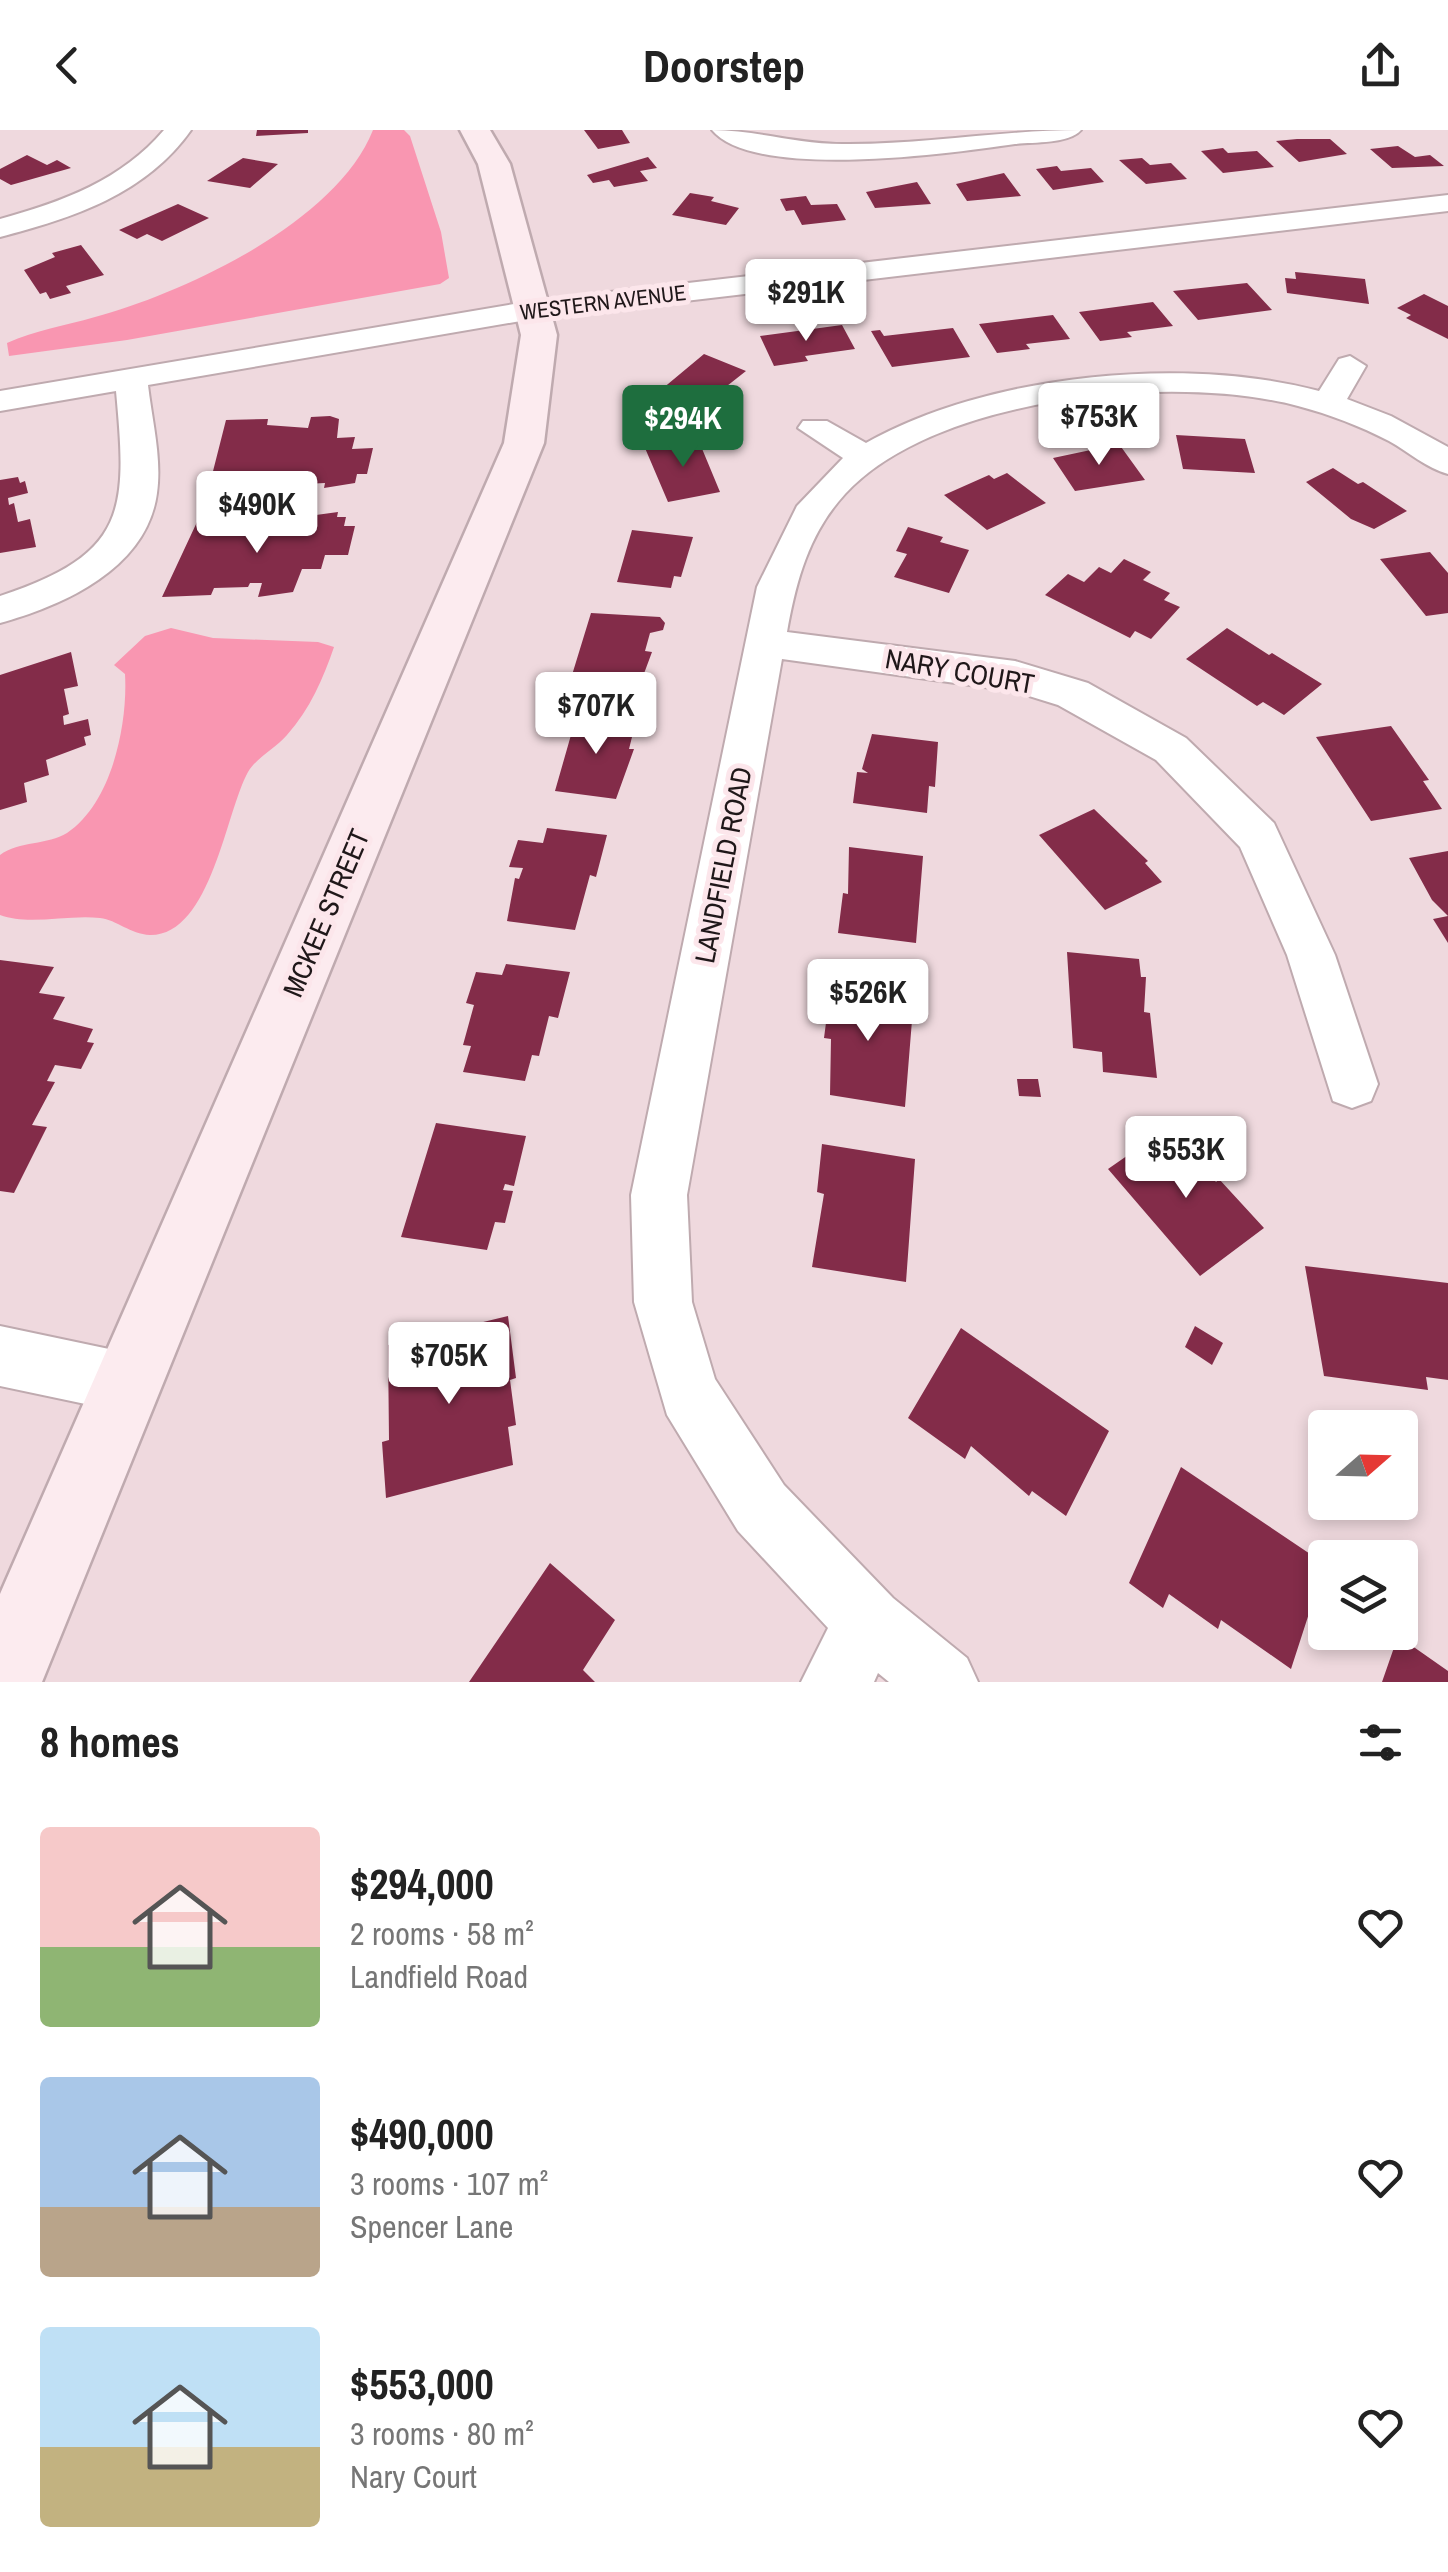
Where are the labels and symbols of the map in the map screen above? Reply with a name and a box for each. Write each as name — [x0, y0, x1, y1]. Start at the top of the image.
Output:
pin: $291K — [736, 259, 876, 344]
street label: WESTERN AVENUE — [518, 277, 688, 327]
pin: $753K — [1029, 383, 1169, 468]
pin: $294K — [613, 385, 753, 470]
pin: $490K — [187, 471, 327, 556]
street label: NARY COURT — [883, 639, 1037, 703]
pin: $707K — [526, 672, 666, 757]
street label: LANDFIELD ROAD — [685, 764, 761, 966]
street label: MCKEE STREET — [274, 823, 378, 1003]
pin: $526K — [798, 959, 938, 1044]
pin: $553K — [1116, 1116, 1256, 1201]
pin: $705K — [379, 1322, 519, 1407]
north arrow — [1308, 1410, 1418, 1520]

